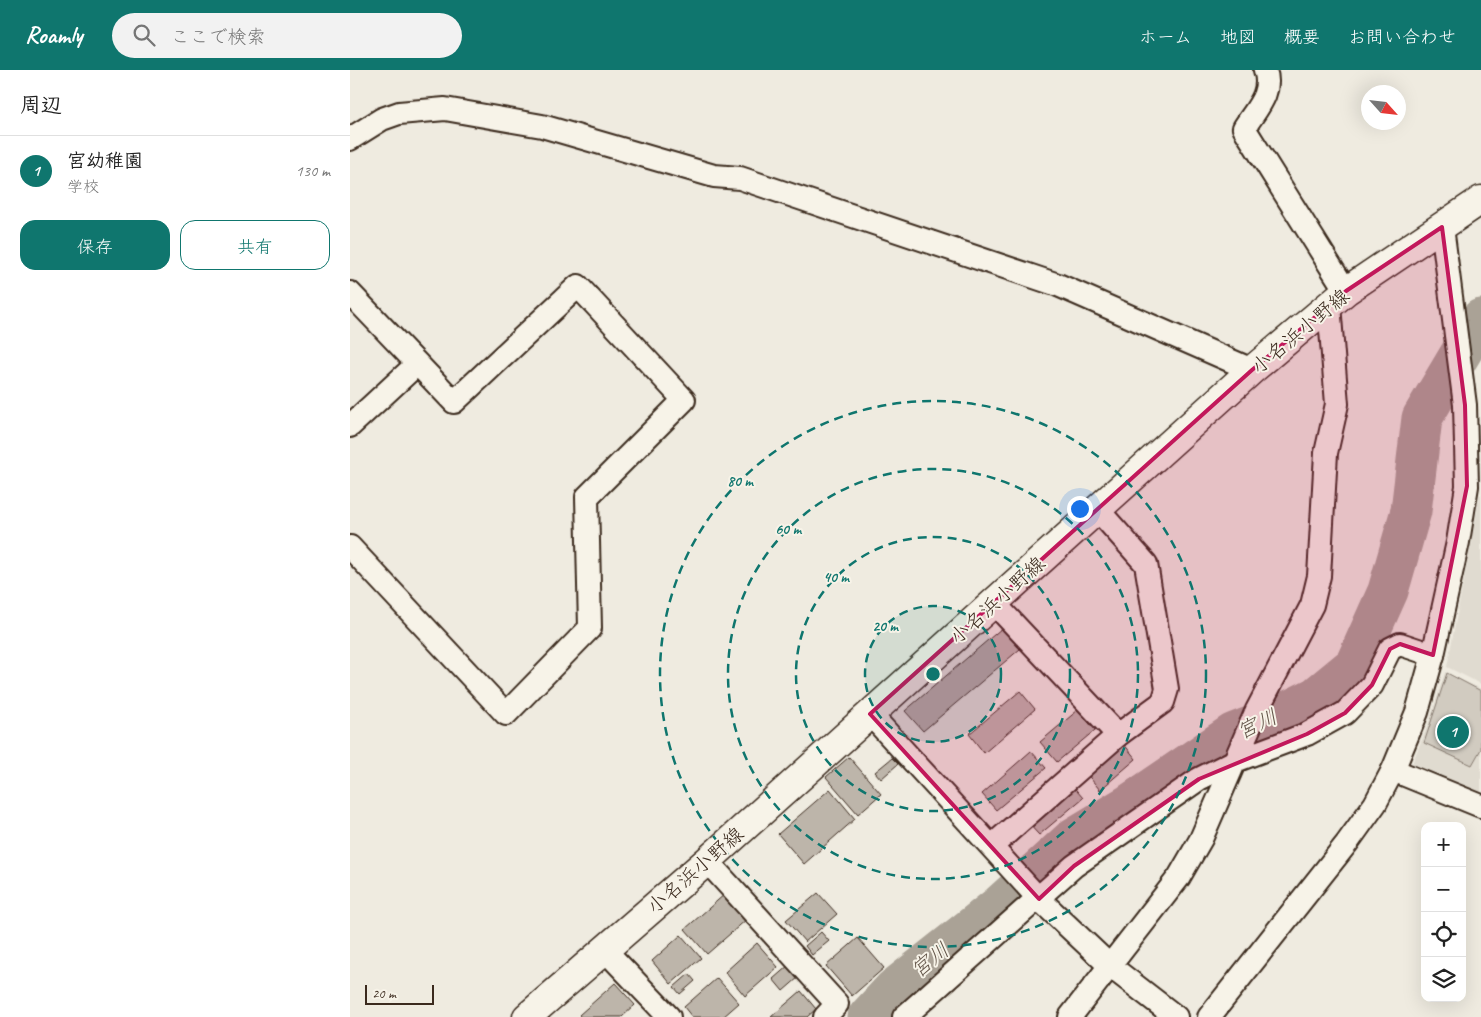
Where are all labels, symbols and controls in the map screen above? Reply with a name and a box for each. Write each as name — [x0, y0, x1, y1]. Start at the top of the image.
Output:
search box — [112, 13, 462, 58]
text: Roamly — [25, 20, 82, 50]
icon: search — [130, 21, 158, 49]
text: ここで検索 — [170, 25, 265, 49]
text: ホーム — [1139, 26, 1192, 48]
text: 地図 — [1220, 26, 1256, 48]
text: 概要 — [1284, 26, 1320, 48]
text: お問い合わせ — [1348, 26, 1456, 48]
north arrow — [1361, 85, 1406, 130]
text: 周辺 — [20, 92, 62, 118]
text: 宮幼稚園 — [67, 149, 143, 173]
text: 1 — [32, 161, 40, 181]
text: 130 m — [296, 161, 330, 181]
text: 学校 — [67, 177, 99, 197]
button: 保存 — [20, 220, 170, 270]
button: 共有 — [180, 220, 330, 270]
street label: 小名浜小野線 — [1246, 283, 1354, 380]
text: 80 m — [727, 472, 754, 491]
your location — [1067, 496, 1093, 522]
text: 60 m — [775, 520, 802, 539]
street label: 小名浜小野線 — [944, 551, 1050, 650]
text: 40 m — [823, 568, 850, 587]
text: 20 m — [872, 617, 899, 636]
centre of rings — [924, 665, 942, 683]
water label: 宮川 — [1232, 703, 1282, 745]
pin: 1 — [1437, 713, 1469, 751]
street label: 小名浜小野線 — [642, 822, 749, 919]
map controls — [1421, 822, 1466, 1002]
button: + — [1421, 822, 1466, 867]
button: − — [1421, 867, 1466, 912]
button: locate — [1421, 912, 1466, 957]
water label: 宮川 — [905, 937, 955, 983]
button: layers — [1421, 957, 1466, 1002]
scale bar — [365, 982, 434, 1005]
text: 20 m — [372, 985, 396, 1002]

